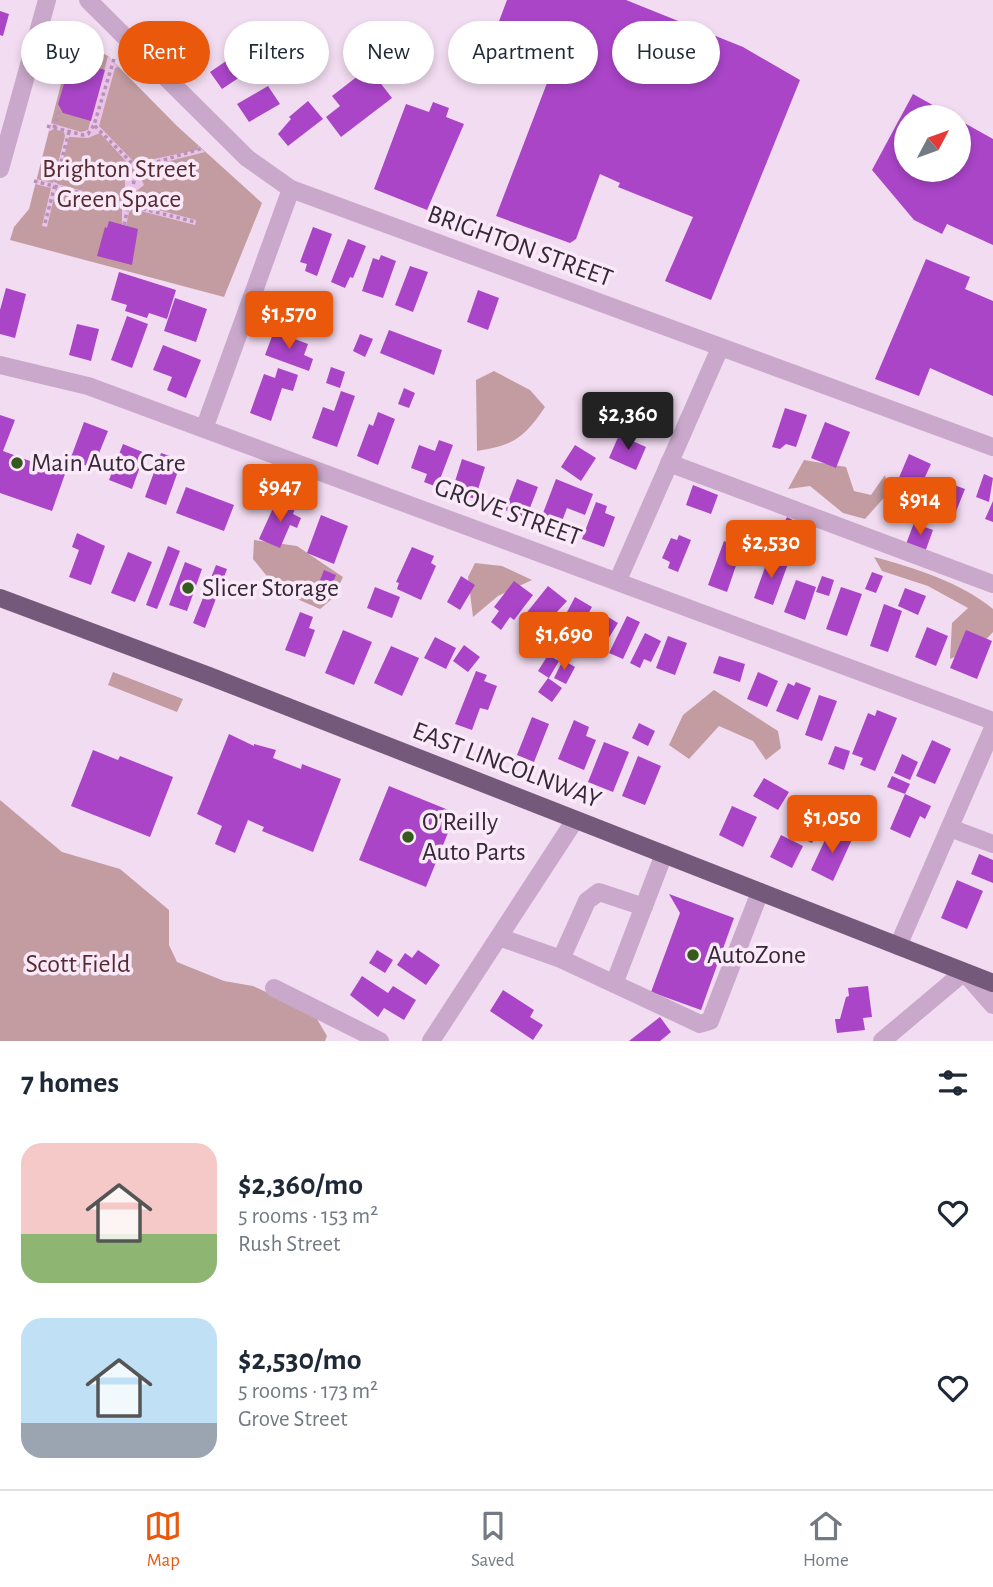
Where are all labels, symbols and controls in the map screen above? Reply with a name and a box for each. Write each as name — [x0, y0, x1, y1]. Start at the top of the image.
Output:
chip: Buy — [21, 21, 104, 84]
chip: Rent — [118, 21, 210, 84]
chip: Filters — [224, 21, 329, 84]
chip: New — [343, 21, 434, 84]
chip: Apartment — [448, 21, 598, 84]
chip: House — [612, 21, 720, 84]
north arrow — [894, 105, 971, 182]
map controls — [894, 105, 971, 182]
park label: Brighton Street Green Space — [42, 156, 196, 212]
street label: BRIGHTON STREET — [424, 200, 616, 292]
pin: $1,570 — [232, 292, 346, 351]
text: $1,570 — [261, 302, 317, 325]
pin: $2,360 — [571, 392, 685, 452]
text: $2,360 — [598, 403, 658, 426]
place label: Main Auto Care — [31, 450, 186, 476]
marker: Main Auto Care — [9, 455, 25, 471]
pin: $947 — [239, 464, 321, 524]
street label: GROVE STREET — [431, 473, 585, 551]
text: $947 — [259, 475, 301, 498]
pin: $914 — [879, 477, 961, 537]
text: $914 — [899, 488, 941, 511]
pin: $2,530 — [714, 520, 828, 580]
text: $2,530 — [742, 531, 800, 554]
place label: Slicer Storage — [202, 575, 339, 601]
marker: Slicer Storage — [180, 580, 196, 596]
pin: $1,690 — [507, 612, 621, 672]
text: $1,690 — [535, 623, 593, 646]
street label: EAST LINCOLNWAY — [409, 717, 605, 813]
pin: $1,050 — [775, 796, 889, 855]
text: $1,050 — [803, 806, 861, 829]
place label: O'Reilly Auto Parts — [422, 809, 526, 865]
marker: O'Reilly Auto Parts — [400, 829, 416, 845]
place label: AutoZone — [707, 942, 806, 968]
marker: AutoZone — [685, 947, 701, 963]
park label: Scott Field — [26, 951, 130, 977]
icon: filters — [934, 1064, 972, 1102]
text: 7 homes — [21, 1068, 119, 1098]
text: $2,360/mo — [238, 1170, 363, 1200]
icon: home — [77, 1171, 161, 1255]
icon: heart — [934, 1194, 972, 1232]
text: 5 rooms · 153 m² — [238, 1205, 378, 1228]
text: Rush Street — [238, 1233, 340, 1256]
text: $2,530/mo — [238, 1345, 362, 1375]
icon: home — [77, 1346, 161, 1430]
icon: heart — [934, 1369, 972, 1407]
text: 5 rooms · 173 m² — [238, 1380, 378, 1403]
text: Grove Street — [238, 1408, 348, 1431]
tab: Map — [144, 1507, 182, 1572]
tab: Saved — [471, 1507, 514, 1572]
tab: Home — [803, 1507, 849, 1572]

